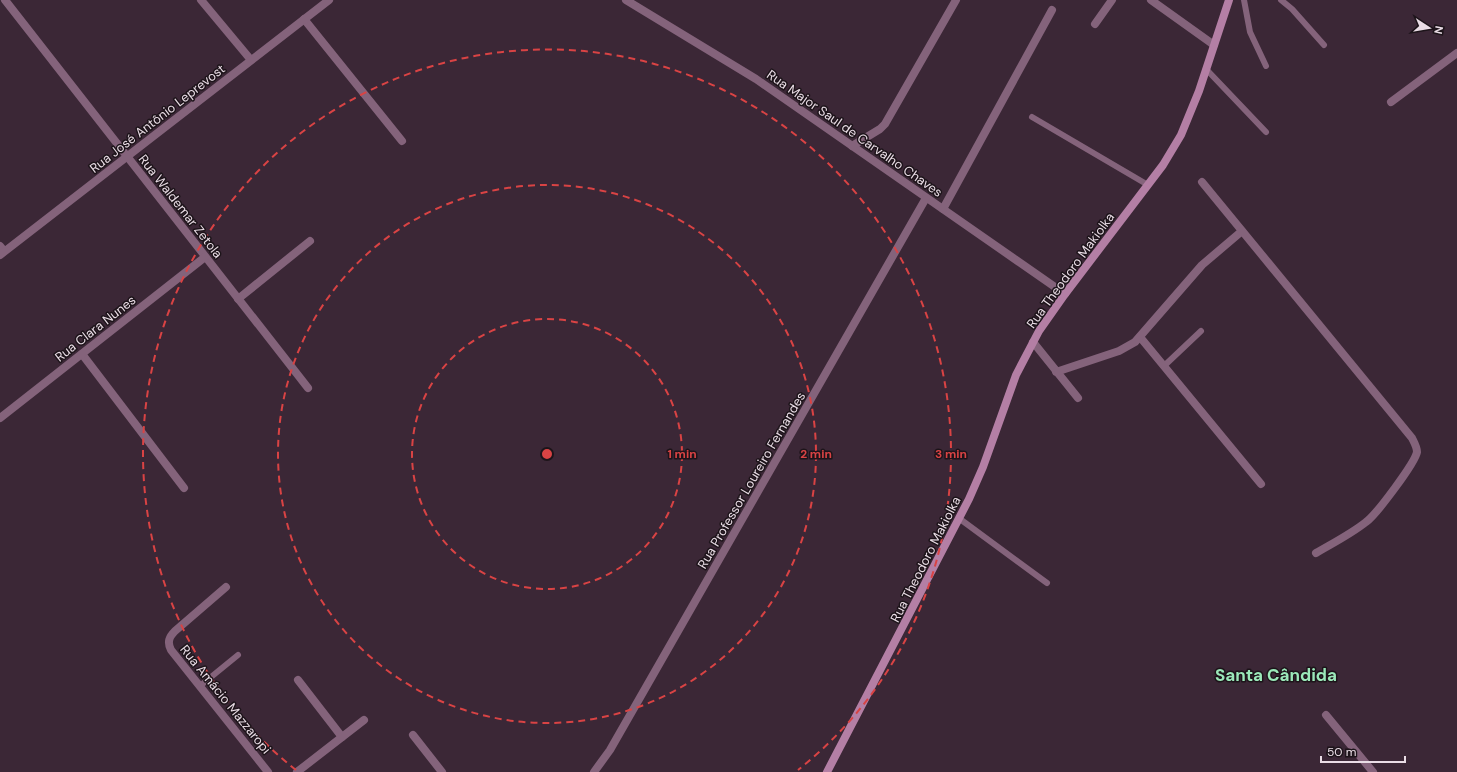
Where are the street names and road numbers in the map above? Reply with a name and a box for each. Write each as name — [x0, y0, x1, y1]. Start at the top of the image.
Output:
street label: Rua José Antônio Leprevost — [86, 60, 228, 177]
street label: Rua Major Saul de Carvalho Chaves — [764, 66, 946, 201]
street label: Rua Waldemar Zetola — [135, 151, 226, 262]
street label: Rua Theodoro Makiolka — [1023, 209, 1118, 332]
street label: Rua Clara Nunes — [51, 291, 139, 365]
street label: Rua Professor Loureiro Fernandes — [694, 389, 809, 572]
street label: Rua Theodoro Makiolka — [886, 493, 965, 625]
street label: Rua Amácio Mazzaropi — [176, 641, 275, 757]

